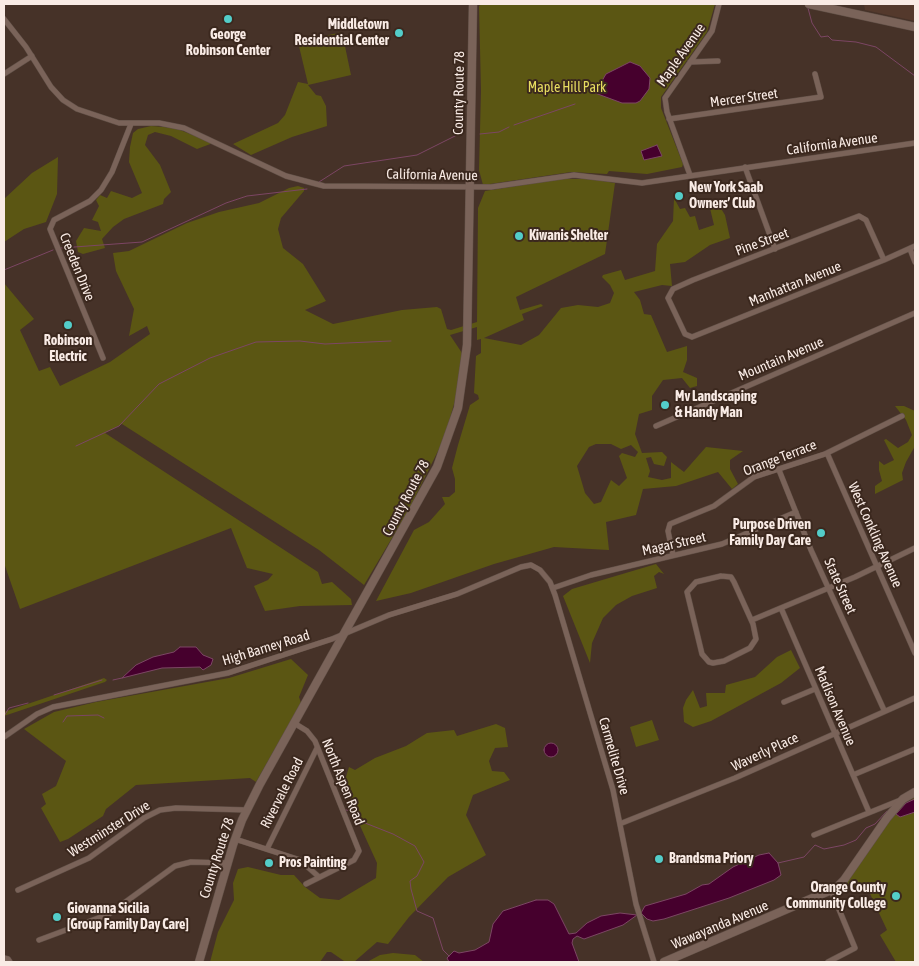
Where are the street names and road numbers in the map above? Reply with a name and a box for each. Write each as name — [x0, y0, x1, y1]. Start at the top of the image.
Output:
street label: Maple Avenue — [653, 20, 709, 90]
street label: County Route 78 — [450, 51, 468, 135]
street label: Mercer Street — [709, 85, 779, 111]
street label: California Avenue — [786, 129, 878, 159]
street label: California Avenue — [386, 166, 478, 184]
street label: Pine Street — [733, 225, 791, 259]
street label: Creeden Drive — [56, 231, 98, 303]
street label: Manhattan Avenue — [746, 258, 844, 310]
street label: Mountain Avenue — [736, 334, 826, 384]
street label: Orange Terrace — [741, 436, 819, 480]
street label: County Route 78 — [379, 457, 433, 539]
street label: West Conkling Avenue — [844, 480, 906, 590]
street label: Magar Street — [640, 529, 708, 559]
street label: State Street — [820, 555, 860, 617]
street label: High Barney Road — [220, 627, 312, 669]
street label: Madison Avenue — [811, 664, 859, 748]
street label: Carmelite Drive — [595, 715, 633, 797]
street label: Waverly Place — [729, 729, 801, 775]
street label: North Aspen Road — [318, 736, 368, 828]
street label: Rivervale Road — [257, 755, 307, 831]
street label: Westminster Drive — [65, 797, 153, 861]
street label: County Route 78 — [196, 816, 238, 900]
street label: Wawayanda Avenue — [669, 897, 771, 953]

